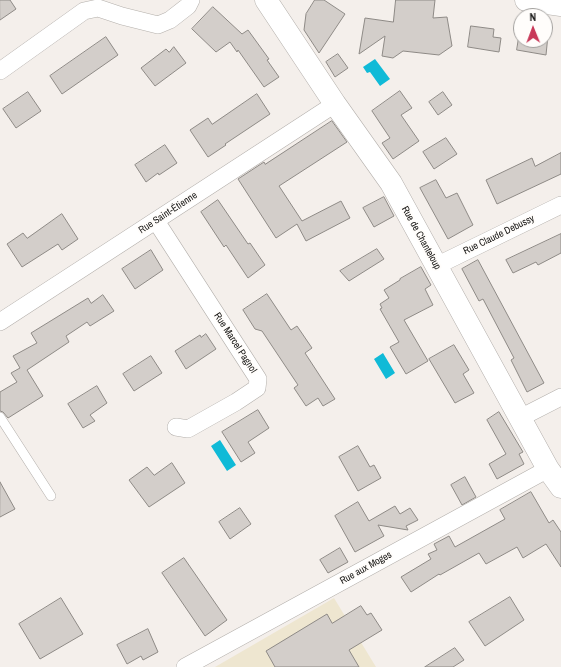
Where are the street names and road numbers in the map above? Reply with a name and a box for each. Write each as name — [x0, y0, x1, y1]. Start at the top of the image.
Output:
street label: Rue Saint-Étienne — [136, 190, 200, 236]
street label: Rue de Chanteloup — [399, 204, 443, 272]
street label: Rue Claude Debussy — [462, 213, 536, 257]
street label: Rue Marcel Pagnol — [211, 310, 259, 376]
street label: Rue aux Moges — [338, 549, 394, 587]

